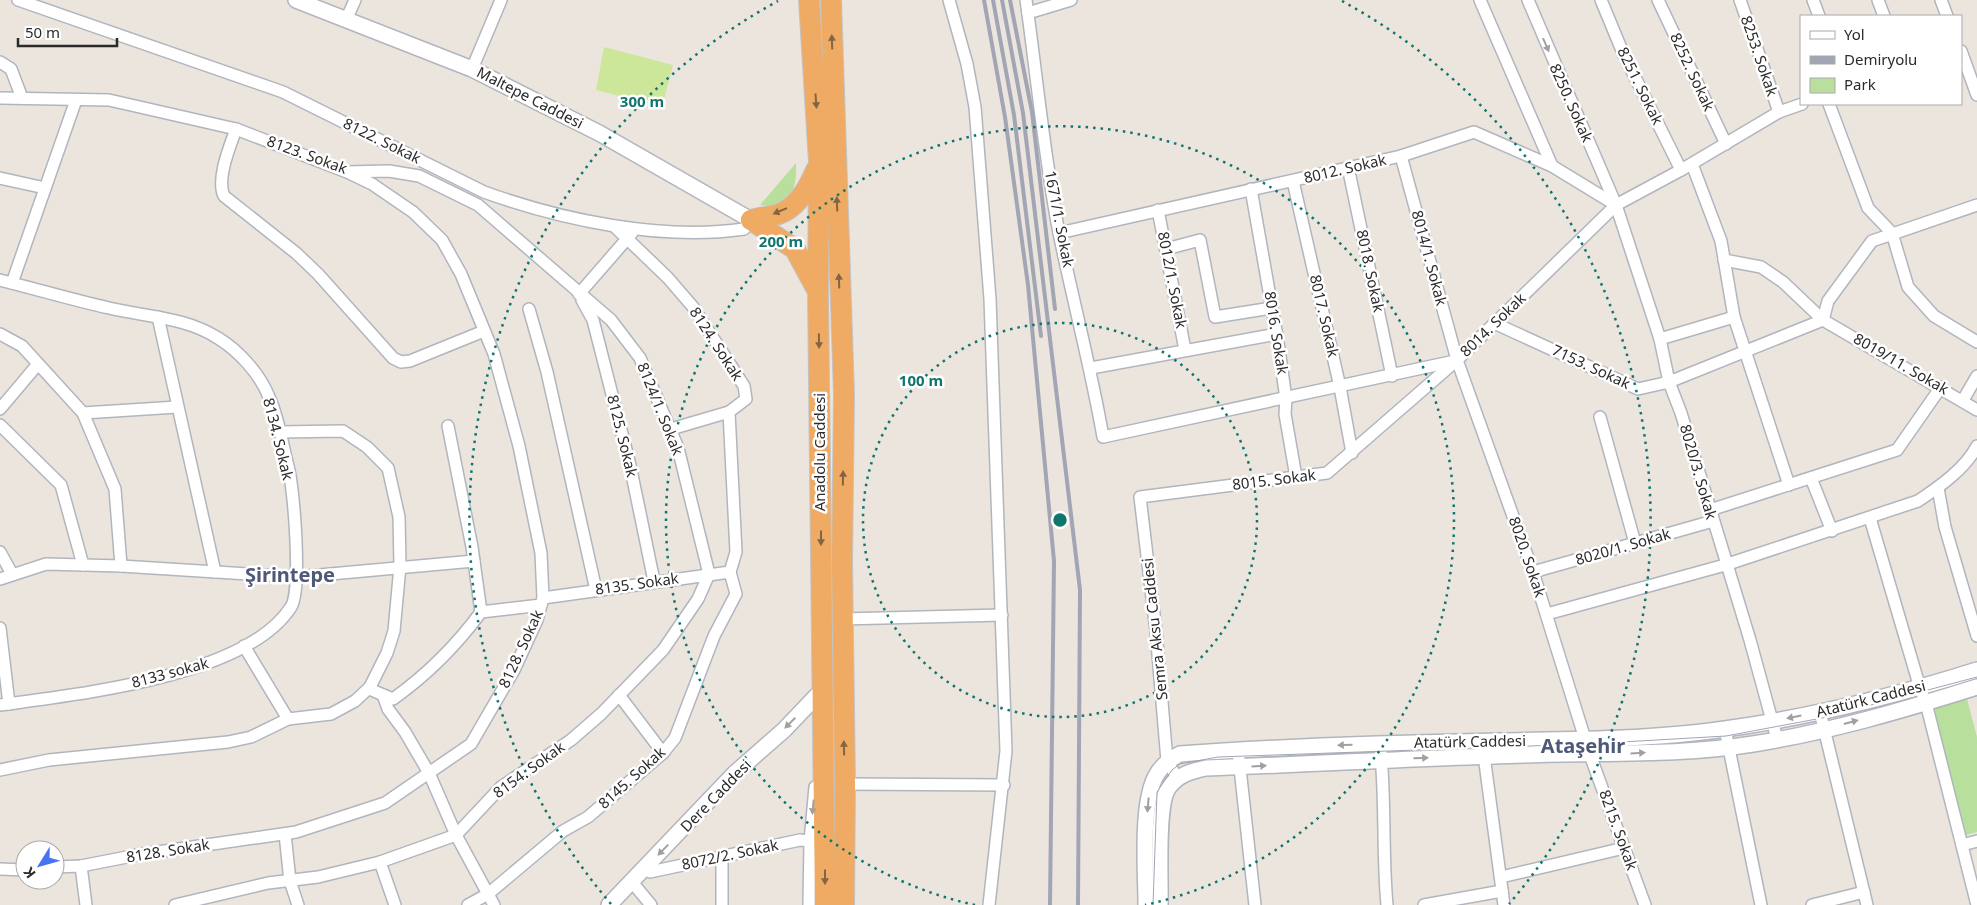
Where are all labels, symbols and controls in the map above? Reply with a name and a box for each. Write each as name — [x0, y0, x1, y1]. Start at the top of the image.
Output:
street label: 8253. Sokak — [1737, 13, 1783, 99]
scale bar — [18, 15, 116, 47]
legend — [1800, 15, 1962, 105]
text: 50 m — [25, 22, 60, 42]
text: Yol — [1844, 24, 1865, 44]
street label: 8252. Sokak — [1666, 29, 1720, 114]
one-way arrow — [828, 34, 836, 50]
one-way arrow — [1542, 38, 1550, 52]
street label: 8251. Sokak — [1613, 43, 1668, 128]
text: Demiryolu — [1844, 49, 1917, 69]
street label: 8250. Sokak — [1546, 60, 1598, 145]
street label: Maltepe Caddesi — [474, 62, 587, 133]
text: Park — [1844, 74, 1876, 94]
text: 300 m — [620, 91, 664, 111]
one-way arrow — [812, 93, 820, 109]
street label: 8122. Sokak — [340, 113, 425, 168]
street label: 8123. Sokak — [264, 130, 350, 178]
street label: 8012. Sokak — [1302, 149, 1388, 187]
street label: 1671/1. Sokak — [1041, 169, 1079, 269]
one-way arrow — [833, 196, 841, 212]
one-way arrow — [773, 208, 787, 216]
street label: 8014/1. Sokak — [1408, 208, 1452, 308]
street label: 8018. Sokak — [1352, 228, 1389, 314]
street label: 8012/1. Sokak — [1154, 230, 1192, 330]
text: 200 m — [759, 231, 803, 251]
one-way arrow — [834, 272, 842, 288]
street label: 8017. Sokak — [1306, 273, 1344, 359]
street label: 8014. Sokak — [1455, 288, 1529, 361]
street label: 8016. Sokak — [1261, 290, 1293, 376]
street label: 8124. Sokak — [686, 303, 748, 384]
street label: 8019/11. Sokak — [1850, 328, 1953, 398]
one-way arrow — [815, 333, 823, 349]
street label: 7153. Sokak — [1549, 339, 1634, 393]
street label: 8124/1. Sokak — [633, 359, 689, 458]
text: 100 m — [899, 370, 943, 390]
street label: 8125. Sokak — [603, 393, 643, 479]
street label: Anadolu Caddesi — [809, 393, 829, 511]
street label: 8134. Sokak — [259, 396, 299, 482]
street label: 8020/3. Sokak — [1676, 422, 1722, 522]
street label: 8015. Sokak — [1231, 464, 1317, 494]
one-way arrow — [839, 470, 847, 486]
centre of rings — [1051, 511, 1069, 529]
street label: 8020. Sokak — [1505, 514, 1551, 600]
street label: 8020/1. Sokak — [1573, 523, 1673, 569]
one-way arrow — [817, 530, 825, 546]
street label: Semra Aksu Caddesi — [1137, 557, 1171, 701]
district label: Şirintepe — [245, 561, 335, 588]
street label: 8135. Sokak — [594, 567, 680, 599]
street label: 8128. Sokak — [493, 606, 547, 691]
street label: 8133 sokak — [129, 652, 210, 692]
street label: Atatürk Caddesi — [1814, 675, 1928, 721]
one-way arrow — [1787, 713, 1802, 721]
one-way arrow — [784, 717, 796, 729]
one-way arrow — [1843, 718, 1858, 726]
street label: Atatürk Caddesi — [1414, 730, 1526, 752]
district label: Ataşehir — [1541, 732, 1625, 759]
street label: 8154. Sokak — [489, 736, 568, 802]
one-way arrow — [840, 739, 848, 755]
street label: 8145. Sokak — [593, 742, 669, 813]
one-way arrow — [1336, 742, 1352, 750]
one-way arrow — [1631, 749, 1647, 757]
one-way arrow — [1414, 754, 1430, 762]
street label: Dere Caddesi — [676, 755, 755, 836]
one-way arrow — [1251, 761, 1267, 769]
street label: 8215. Sokak — [1595, 787, 1643, 873]
one-way arrow — [1144, 797, 1152, 813]
one-way arrow — [809, 799, 817, 815]
street label: 8128. Sokak — [125, 834, 211, 866]
street label: 8072/2. Sokak — [680, 834, 780, 874]
north arrow — [15, 840, 65, 890]
one-way arrow — [657, 844, 669, 856]
text: K — [18, 863, 40, 883]
one-way arrow — [821, 869, 829, 885]

